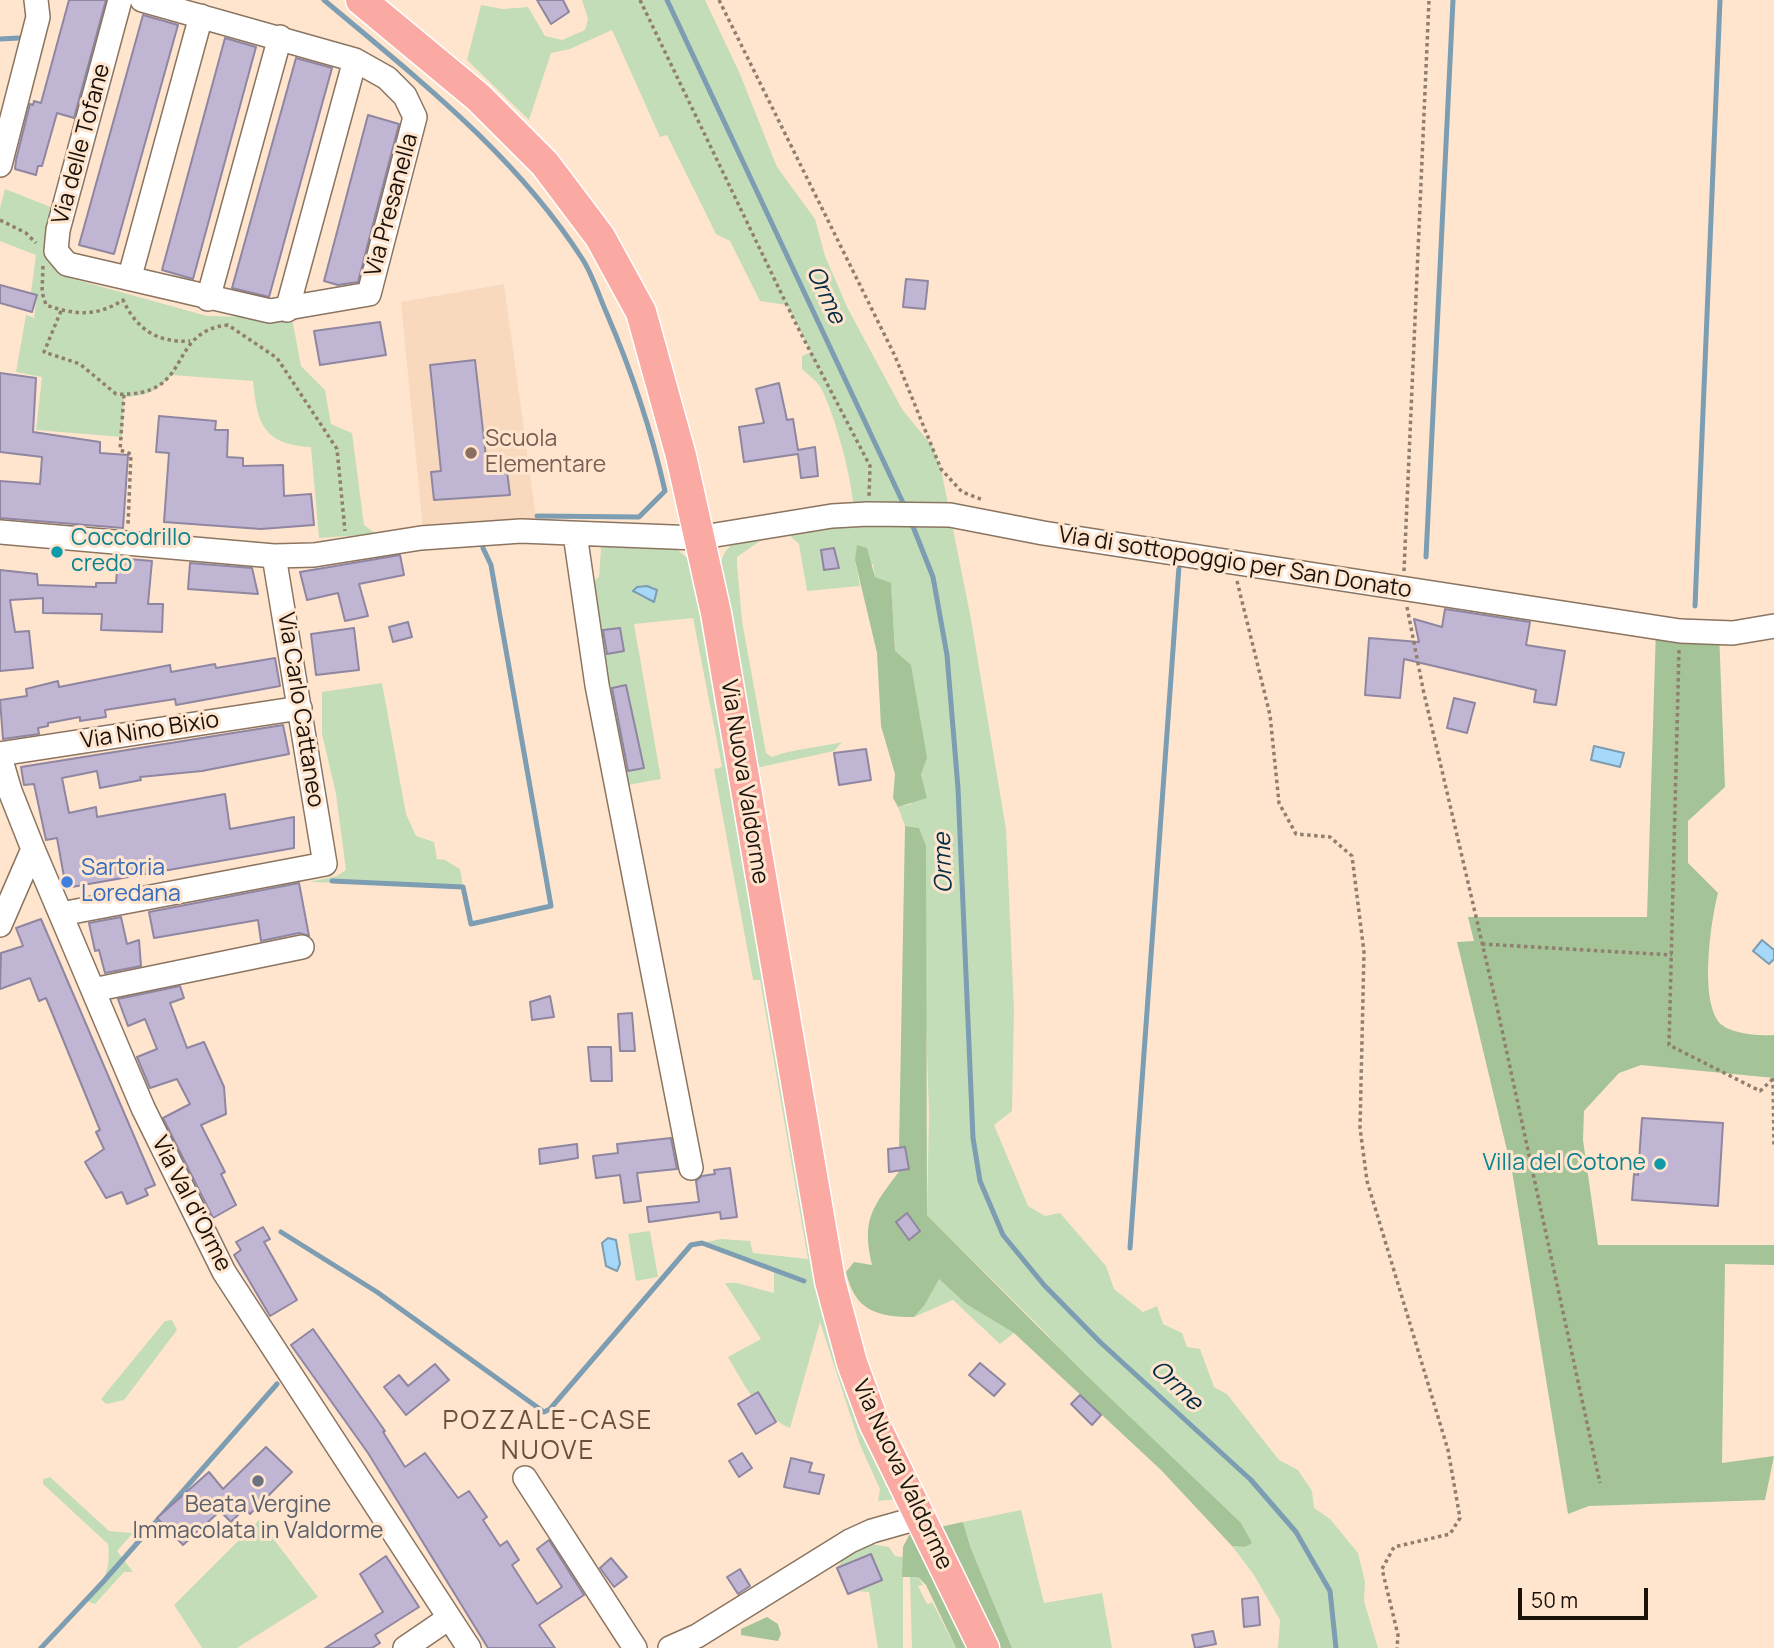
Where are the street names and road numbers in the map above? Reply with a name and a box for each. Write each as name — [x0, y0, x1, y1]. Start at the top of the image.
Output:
street label: Via delle Tofane — [47, 61, 117, 227]
street label: Via Presanella — [360, 130, 424, 280]
street label: Via di sottopoggio per San Donato — [1056, 521, 1414, 605]
street label: Via Carlo Cattaneo — [271, 611, 329, 809]
street label: Via Nuova Valdorme — [714, 678, 774, 886]
street label: Via Nino Bixio — [79, 706, 221, 756]
street label: Via Val d'Orme — [145, 1132, 237, 1276]
street label: Via Nuova Valdorme — [846, 1376, 958, 1574]

